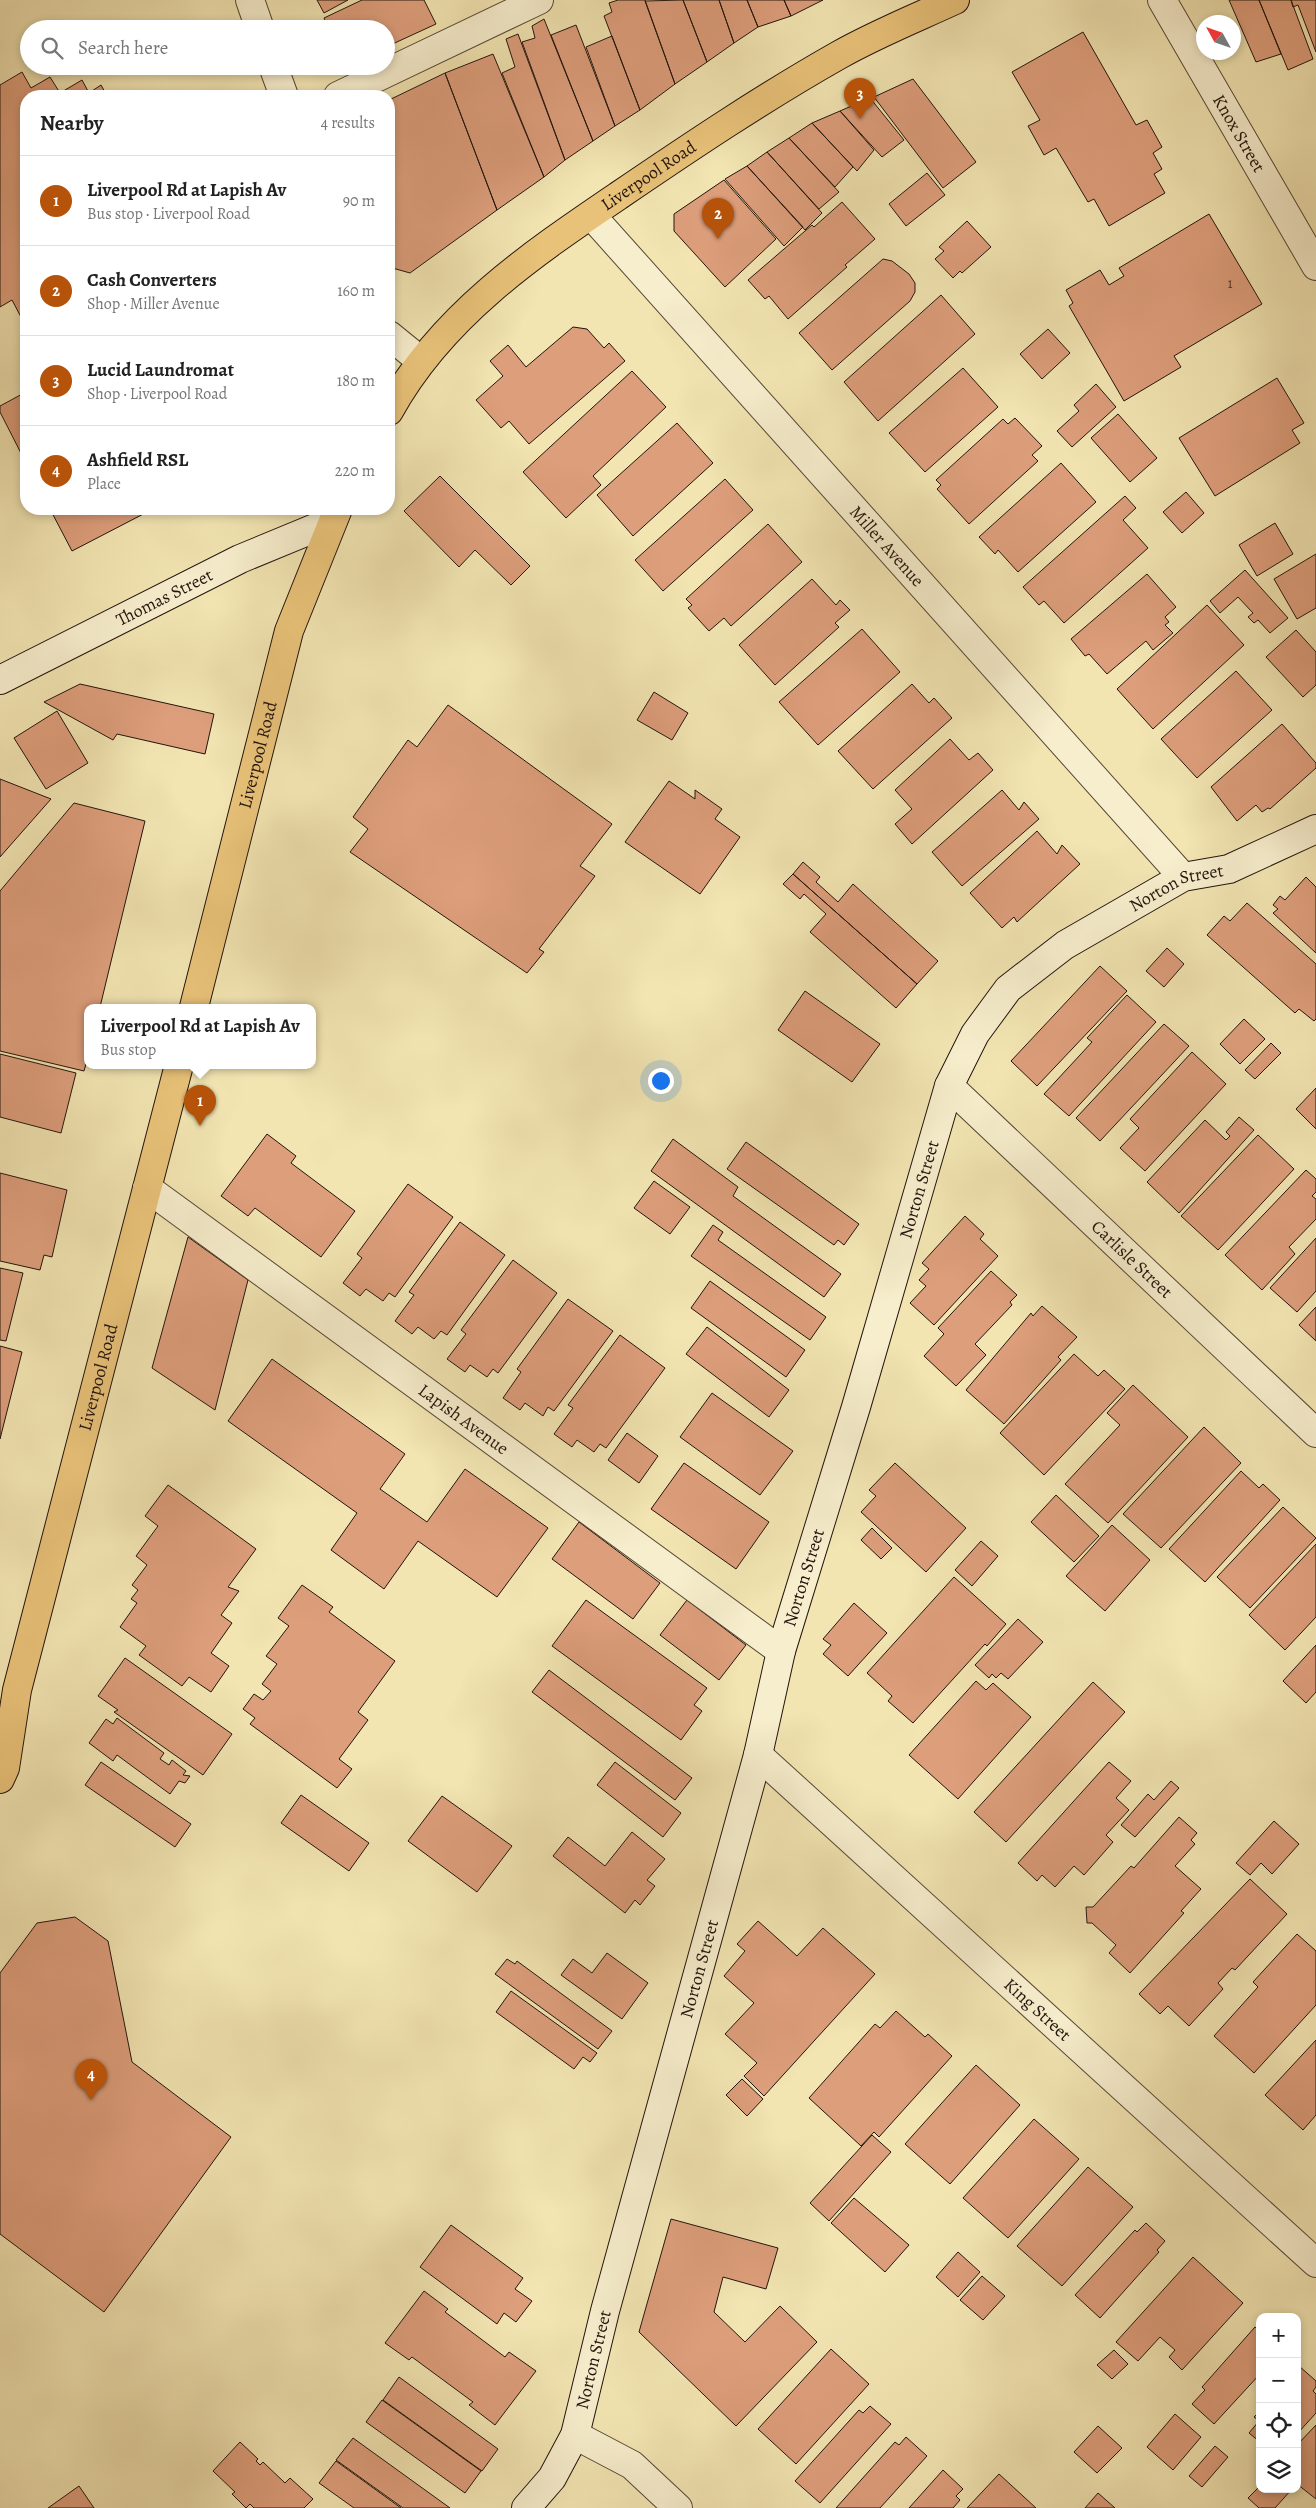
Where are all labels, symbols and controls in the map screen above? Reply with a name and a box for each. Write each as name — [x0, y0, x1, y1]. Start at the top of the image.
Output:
north arrow — [1196, 15, 1241, 60]
search box — [20, 20, 395, 75]
icon: search — [38, 34, 66, 62]
text: Search here — [78, 35, 168, 61]
pin: 3 — [844, 78, 876, 119]
street label: Knox Street — [1207, 90, 1271, 177]
text: Nearby — [40, 109, 103, 137]
text: 4 results — [321, 112, 375, 134]
street label: Liverpool Road — [596, 135, 701, 216]
text: Liverpool Rd at Lapish Av — [87, 177, 286, 203]
text: 1 — [53, 190, 59, 212]
text: 90 m — [343, 190, 375, 212]
pin: 2 — [702, 198, 734, 239]
text: Bus stop · Liverpool Road — [87, 203, 250, 225]
text: Cash Converters — [87, 267, 217, 293]
house number: 1 — [1227, 273, 1233, 293]
text: 2 — [52, 280, 60, 302]
text: 160 m — [337, 280, 375, 302]
text: Shop · Miller Avenue — [87, 293, 220, 315]
text: Lucid Laundromat — [87, 357, 234, 383]
text: 3 — [53, 370, 59, 392]
text: 180 m — [337, 370, 375, 392]
text: Shop · Liverpool Road — [87, 383, 227, 405]
text: Ashfield RSL — [87, 447, 188, 473]
text: 4 — [52, 460, 60, 482]
text: 220 m — [335, 460, 375, 482]
text: Place — [87, 473, 121, 495]
street label: Miller Avenue — [844, 500, 930, 592]
street label: Thomas Street — [112, 563, 217, 632]
street label: Liverpool Road — [233, 698, 283, 811]
street label: Norton Street — [1125, 858, 1225, 918]
popup — [84, 1004, 316, 1069]
text: Liverpool Rd at Lapish Av — [100, 1013, 300, 1039]
text: Bus stop — [100, 1039, 156, 1061]
your location — [648, 1068, 674, 1094]
pin: 1 — [184, 1085, 216, 1126]
street label: Norton Street — [893, 1137, 945, 1241]
street label: Carlisle Street — [1086, 1215, 1178, 1304]
street label: Liverpool Road — [73, 1321, 124, 1434]
street label: Lapish Avenue — [414, 1378, 514, 1460]
street label: Norton Street — [777, 1526, 830, 1629]
street label: Norton Street — [674, 1917, 724, 2021]
street label: King Street — [999, 1973, 1076, 2046]
pin: 4 — [75, 2059, 107, 2100]
street label: Norton Street — [570, 2308, 617, 2412]
map controls — [1256, 2313, 1301, 2493]
button: + — [1256, 2313, 1301, 2358]
button: − — [1256, 2358, 1301, 2403]
button: locate — [1256, 2403, 1301, 2448]
button: layers — [1256, 2448, 1301, 2493]

